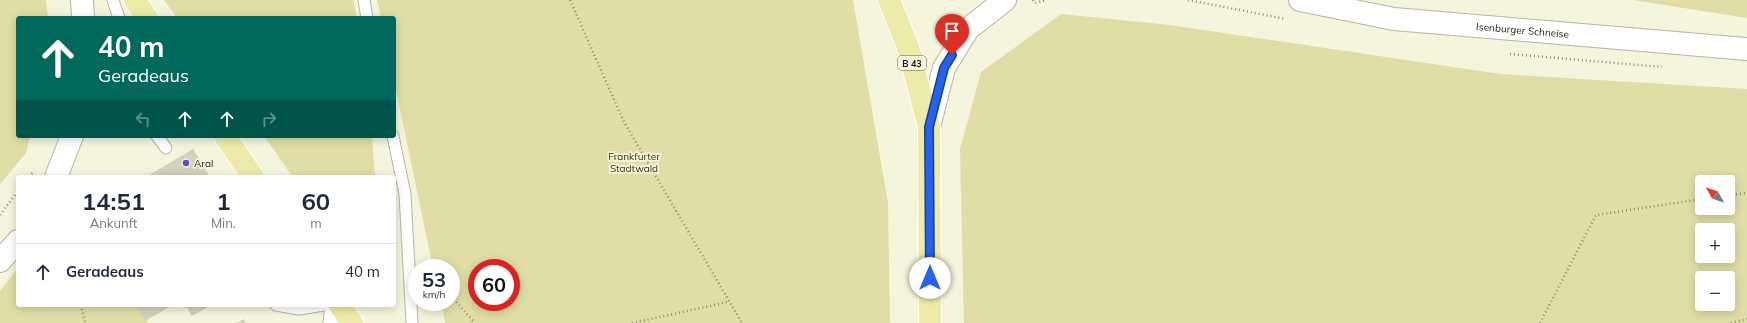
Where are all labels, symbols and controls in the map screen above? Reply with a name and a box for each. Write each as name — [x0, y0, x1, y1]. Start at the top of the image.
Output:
pin — [935, 14, 969, 55]
icon: arrive — [941, 20, 963, 42]
street label: Isenburger Schneise — [1476, 20, 1570, 40]
text: 40 m — [98, 29, 164, 64]
icon: ahead — [32, 32, 84, 84]
road number: B 43 — [898, 56, 926, 70]
text: Geradeaus — [98, 64, 189, 87]
icon: left — [132, 108, 154, 130]
icon: ahead — [174, 108, 196, 130]
icon: ahead — [216, 108, 238, 130]
icon: right — [258, 108, 280, 130]
park label: Frankfurter Stadtwald — [608, 150, 660, 175]
place label: Aral — [194, 157, 213, 170]
marker: Aral — [181, 158, 191, 168]
north arrow — [1695, 175, 1735, 215]
map controls — [1695, 175, 1735, 311]
text: 14:51 — [82, 186, 145, 216]
text: 1 — [216, 186, 231, 216]
text: 60 — [301, 186, 330, 216]
text: Ankunft — [90, 215, 137, 231]
text: Min. — [211, 215, 236, 231]
text: m — [310, 215, 322, 231]
button: + — [1695, 223, 1735, 263]
position arrow — [909, 257, 951, 299]
speed limit sign: 60 — [468, 259, 520, 311]
icon: ahead — [32, 261, 54, 283]
text: Geradeaus — [66, 262, 144, 281]
text: 40 m — [345, 262, 380, 281]
text: 53 — [422, 267, 446, 292]
button: − — [1695, 271, 1735, 311]
text: km/h — [423, 288, 445, 301]

